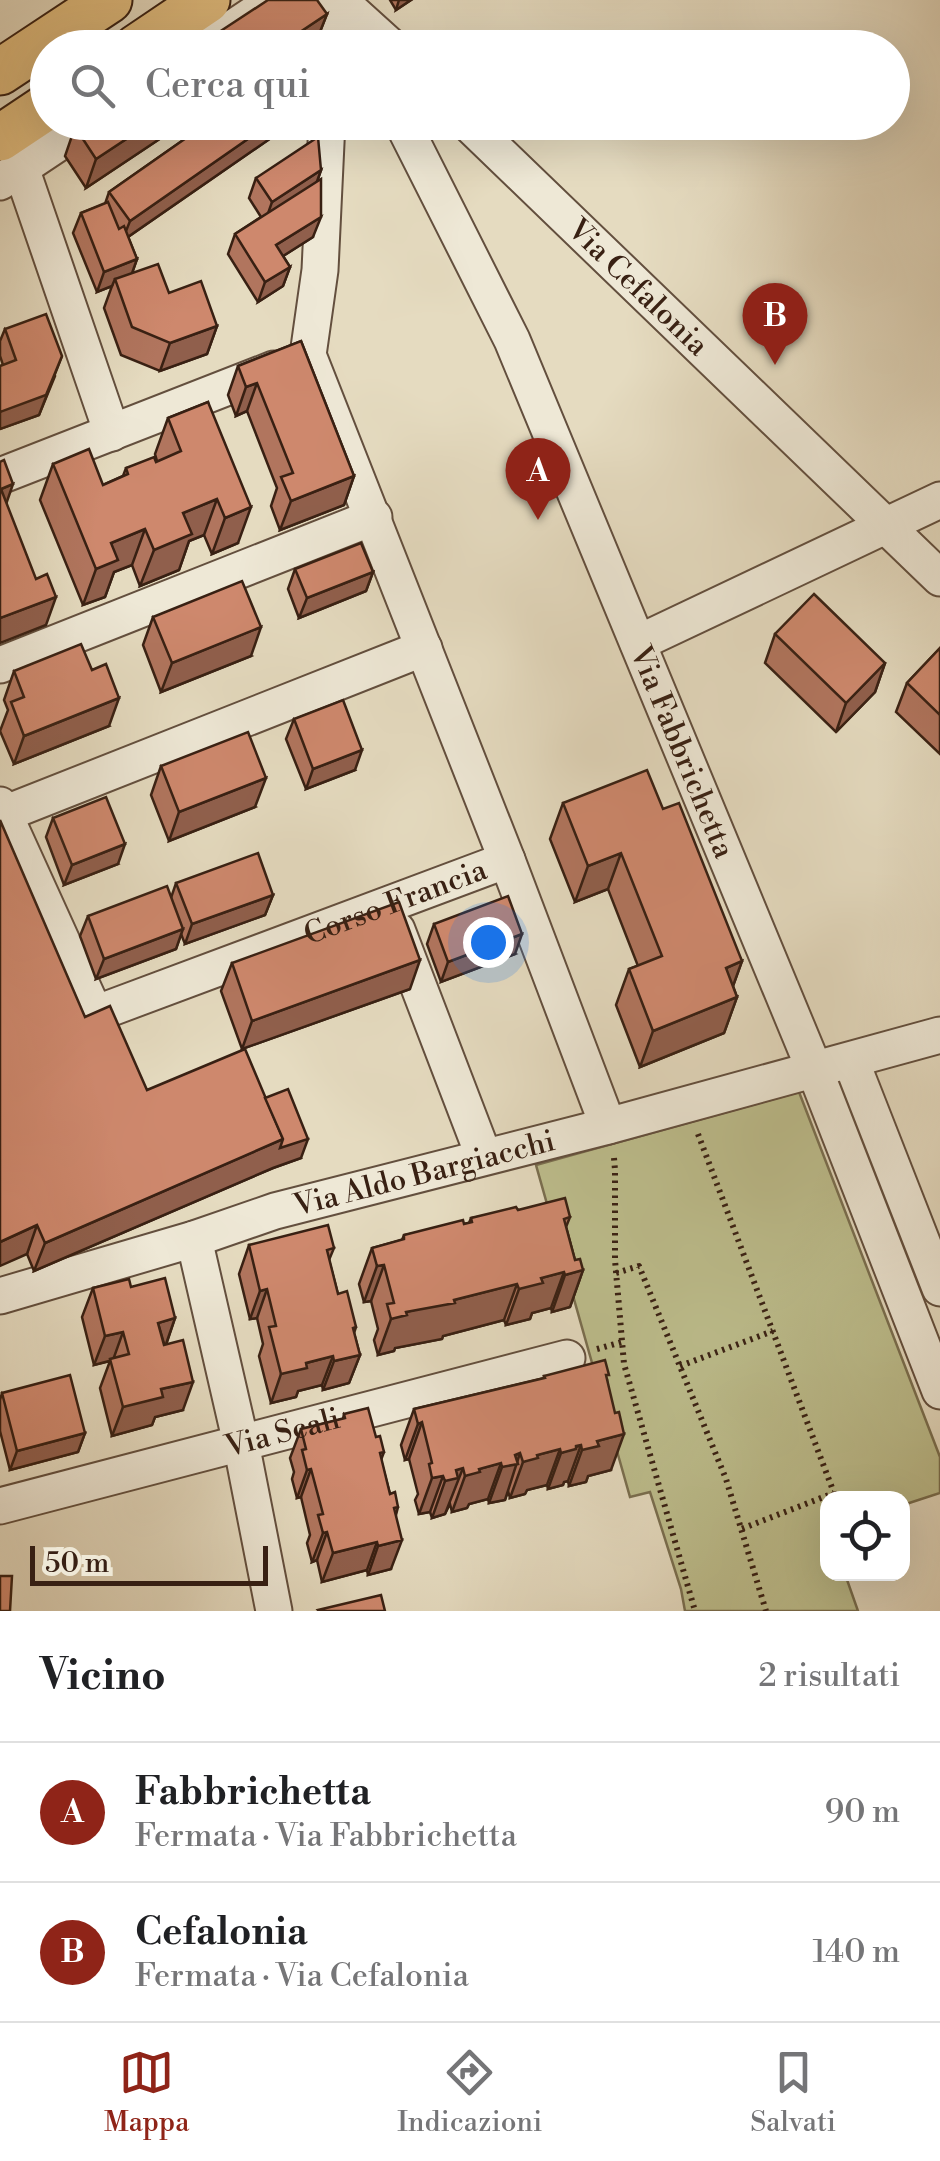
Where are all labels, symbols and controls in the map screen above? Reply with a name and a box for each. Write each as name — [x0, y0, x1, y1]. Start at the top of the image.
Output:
search box — [30, 30, 910, 140]
icon: search — [65, 58, 120, 113]
text: Cerca qui — [145, 62, 310, 109]
street label: Via Cefalonia — [558, 211, 717, 365]
pin: B — [742, 282, 808, 365]
pin: A — [506, 438, 570, 520]
street label: Via Fabbrichetta — [620, 639, 743, 865]
street label: Corso Francia — [299, 851, 493, 954]
your location — [463, 917, 514, 968]
street label: Via Aldo Bargiacchi — [289, 1122, 559, 1226]
street label: Via Scali — [220, 1400, 344, 1467]
map controls — [820, 1491, 910, 1581]
button: locate — [820, 1491, 910, 1581]
scale bar — [30, 1541, 268, 1586]
text: 50 m — [45, 1546, 109, 1581]
text: Vicino — [40, 1650, 166, 1703]
text: 2 risultati — [758, 1656, 900, 1696]
text: Fabbrichetta — [135, 1769, 371, 1816]
text: A — [61, 1792, 84, 1832]
text: 90 m — [825, 1792, 900, 1832]
text: Fermata · Via Fabbrichetta — [135, 1816, 517, 1856]
text: Cefalonia — [135, 1909, 307, 1956]
text: B — [60, 1932, 85, 1972]
text: 140 m — [813, 1932, 900, 1972]
text: Fermata · Via Cefalonia — [135, 1956, 469, 1996]
tab: Mappa — [104, 2045, 189, 2140]
tab: Indicazioni — [397, 2045, 542, 2140]
tab: Salvati — [750, 2045, 836, 2140]

